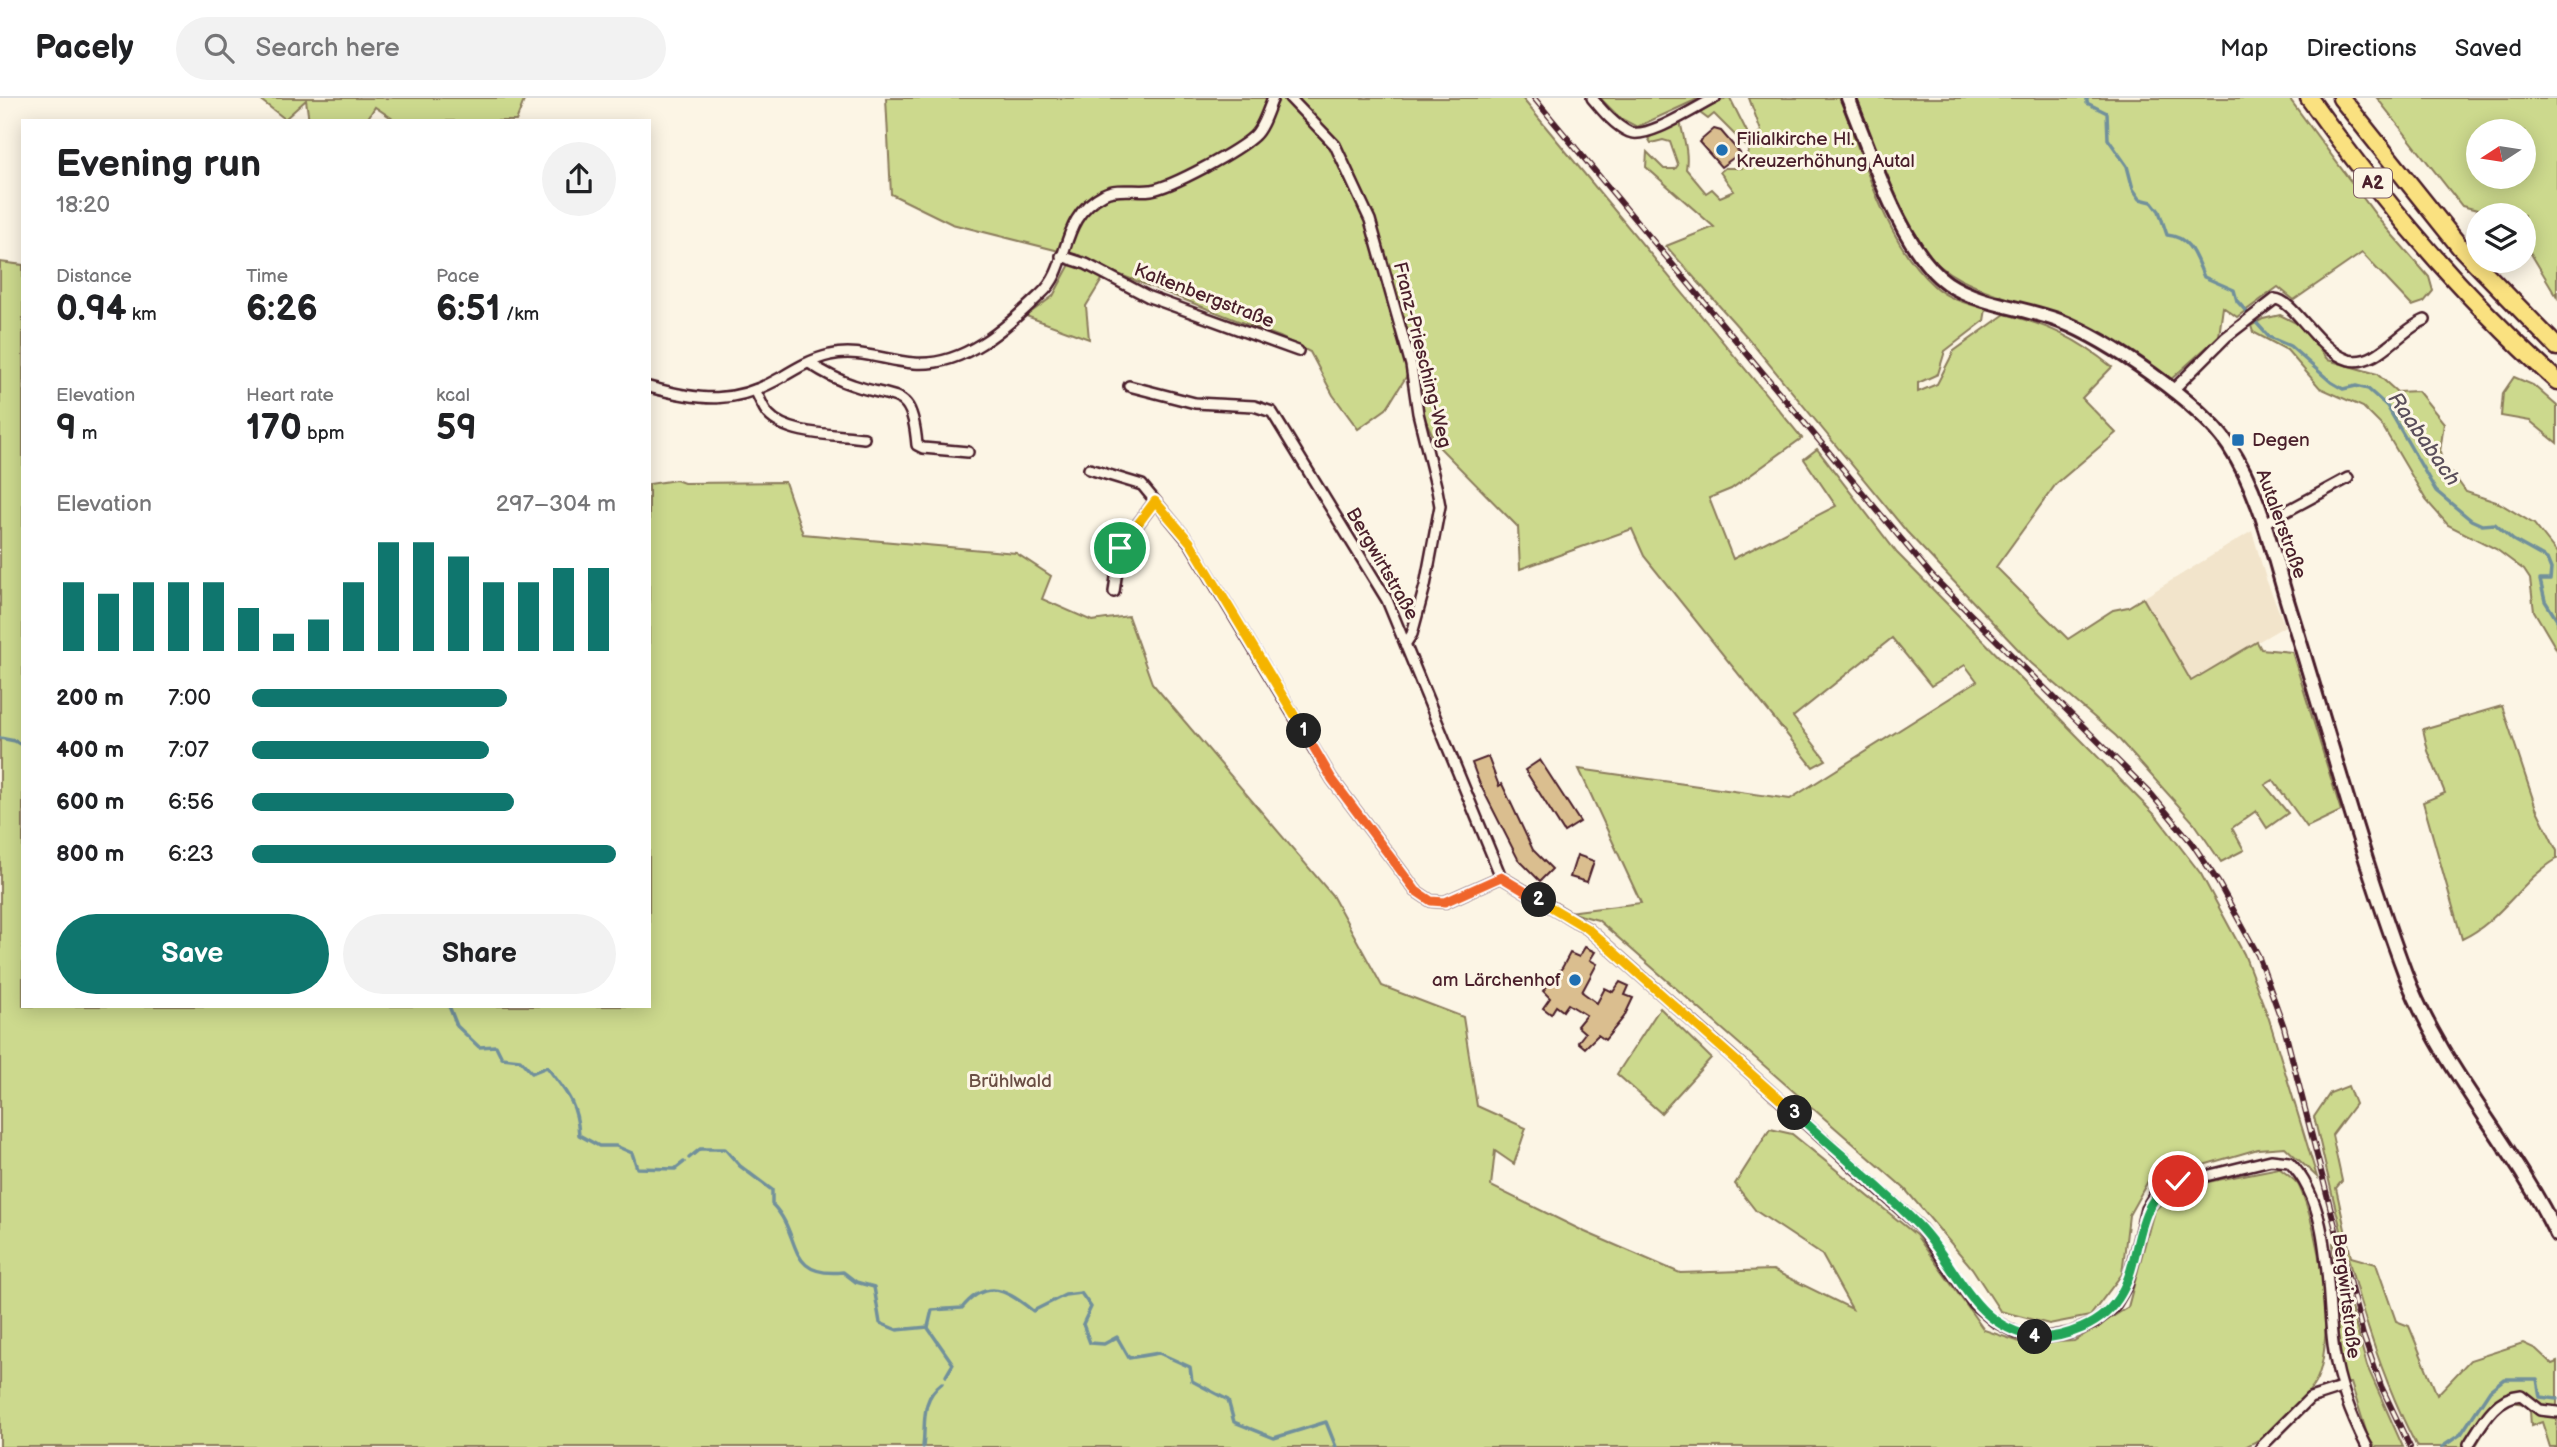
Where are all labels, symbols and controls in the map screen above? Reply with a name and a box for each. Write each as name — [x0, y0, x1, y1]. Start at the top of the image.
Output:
search box — [176, 17, 666, 80]
text: Pacely — [35, 28, 134, 68]
icon: search — [200, 29, 238, 67]
text: Search here — [256, 33, 400, 64]
text: Map — [2220, 34, 2268, 63]
text: Directions — [2306, 34, 2417, 63]
text: Saved — [2455, 34, 2522, 63]
north arrow — [2466, 119, 2536, 189]
map controls — [2466, 119, 2536, 273]
place label: Filialkirche Hl. Kreuzerhöhung Autal — [1736, 128, 1915, 173]
text: Evening run — [56, 142, 261, 187]
button: share — [542, 142, 616, 216]
marker: Filialkirche Hl. Kreuzerhöhung Autal — [1714, 142, 1730, 158]
road number: A2 — [2354, 168, 2392, 198]
text: 18:20 — [56, 191, 110, 219]
button: layers — [2466, 203, 2536, 273]
street label: Kaltenbergstraße — [1131, 259, 1277, 333]
street label: Franz-Priesching-Weg — [1388, 260, 1456, 450]
text: Distance — [56, 265, 132, 288]
text: Time — [246, 265, 288, 288]
text: Pace — [436, 265, 479, 288]
text: 0.94 — [56, 288, 127, 331]
text: 6:26 — [246, 288, 318, 331]
text: 6:51 — [436, 288, 501, 331]
text: km — [127, 303, 157, 326]
text: /km — [501, 303, 539, 326]
text: Elevation — [56, 384, 135, 407]
text: Heart rate — [246, 384, 334, 407]
text: kcal — [436, 384, 470, 407]
water label: Raababach — [2383, 387, 2466, 491]
text: 9 — [56, 407, 77, 450]
text: 170 — [246, 407, 302, 450]
text: 59 — [436, 407, 477, 450]
text: m — [77, 422, 97, 445]
text: bpm — [302, 422, 344, 445]
place label: Degen — [2252, 429, 2310, 452]
marker: Degen — [2230, 432, 2246, 448]
street label: Autalerstraße — [2251, 466, 2311, 582]
text: Elevation — [56, 490, 152, 518]
text: 297–304 m — [496, 490, 616, 518]
street label: Bergwirtstraße — [1341, 504, 1423, 624]
pin — [1090, 518, 1150, 578]
icon: arrive — [1101, 529, 1139, 567]
text: 200 m — [56, 684, 124, 712]
text: 7:00 — [168, 684, 211, 712]
pin: 1 — [1286, 714, 1322, 748]
text: 1 — [1300, 719, 1308, 742]
text: 400 m — [56, 736, 124, 764]
text: 7:07 — [168, 736, 209, 764]
text: 600 m — [56, 788, 124, 816]
text: 6:56 — [168, 788, 214, 816]
text: 800 m — [56, 840, 124, 868]
text: 6:23 — [168, 840, 214, 868]
pin: 2 — [1522, 882, 1556, 918]
text: 2 — [1533, 888, 1544, 911]
button: Save — [56, 914, 329, 994]
button: Share — [343, 914, 616, 994]
place label: am Lärchenhof — [1432, 969, 1561, 992]
marker: am Lärchenhof — [1567, 972, 1583, 988]
park label: Brühlwald — [968, 1070, 1052, 1093]
pin: 3 — [1778, 1096, 1812, 1130]
text: 3 — [1789, 1101, 1800, 1124]
pin — [2148, 1151, 2208, 1211]
icon: check — [2159, 1162, 2197, 1200]
street label: Bergwirtstraße — [2327, 1232, 2365, 1360]
pin: 4 — [2018, 1320, 2052, 1354]
text: 4 — [2029, 1325, 2040, 1348]

